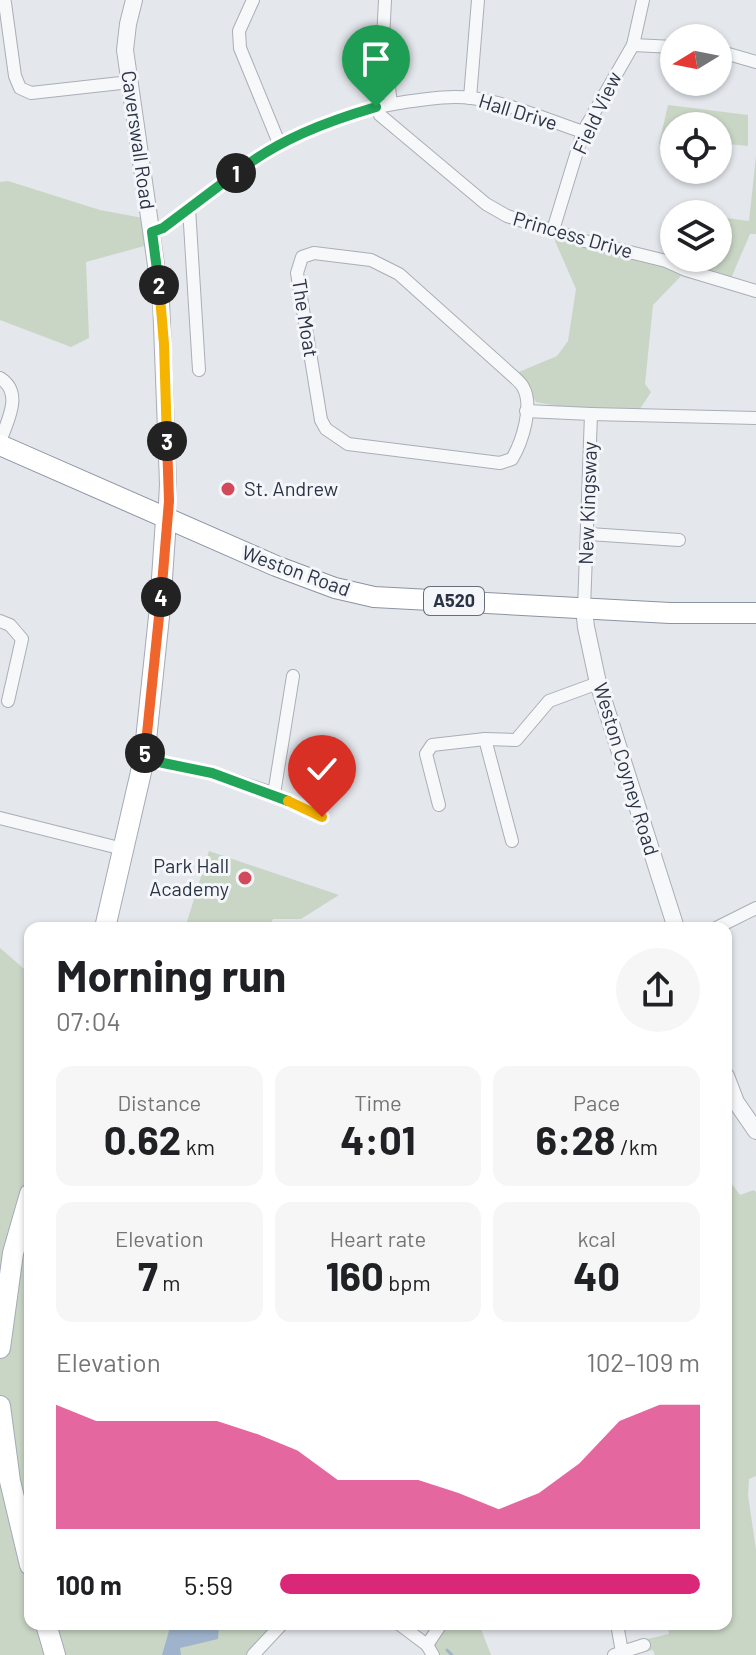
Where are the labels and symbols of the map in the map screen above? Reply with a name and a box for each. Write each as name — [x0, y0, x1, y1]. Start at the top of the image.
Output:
north arrow — [660, 24, 732, 96]
pin — [342, 25, 410, 107]
street label: Field View — [567, 67, 626, 158]
street label: Caverswall Road — [117, 69, 161, 211]
street label: Hall Drive — [476, 88, 561, 134]
pin: 1 — [216, 153, 256, 193]
street label: Princess Drive — [511, 206, 636, 263]
pin: 2 — [139, 265, 179, 305]
street label: The Moat — [288, 277, 324, 359]
pin: 3 — [147, 421, 187, 461]
street label: New Kingsway — [573, 441, 601, 565]
place label: St. Andrew — [244, 476, 338, 500]
marker: St. Andrew — [219, 480, 237, 498]
street label: Weston Road — [239, 539, 354, 601]
pin: 4 — [141, 577, 181, 617]
road number: A520 — [424, 587, 484, 615]
street label: Weston Coyney Road — [589, 679, 665, 858]
pin: 5 — [125, 733, 165, 773]
pin — [288, 735, 356, 817]
place label: Park Hall Academy — [149, 853, 229, 900]
marker: Park Hall Academy — [236, 869, 254, 887]

